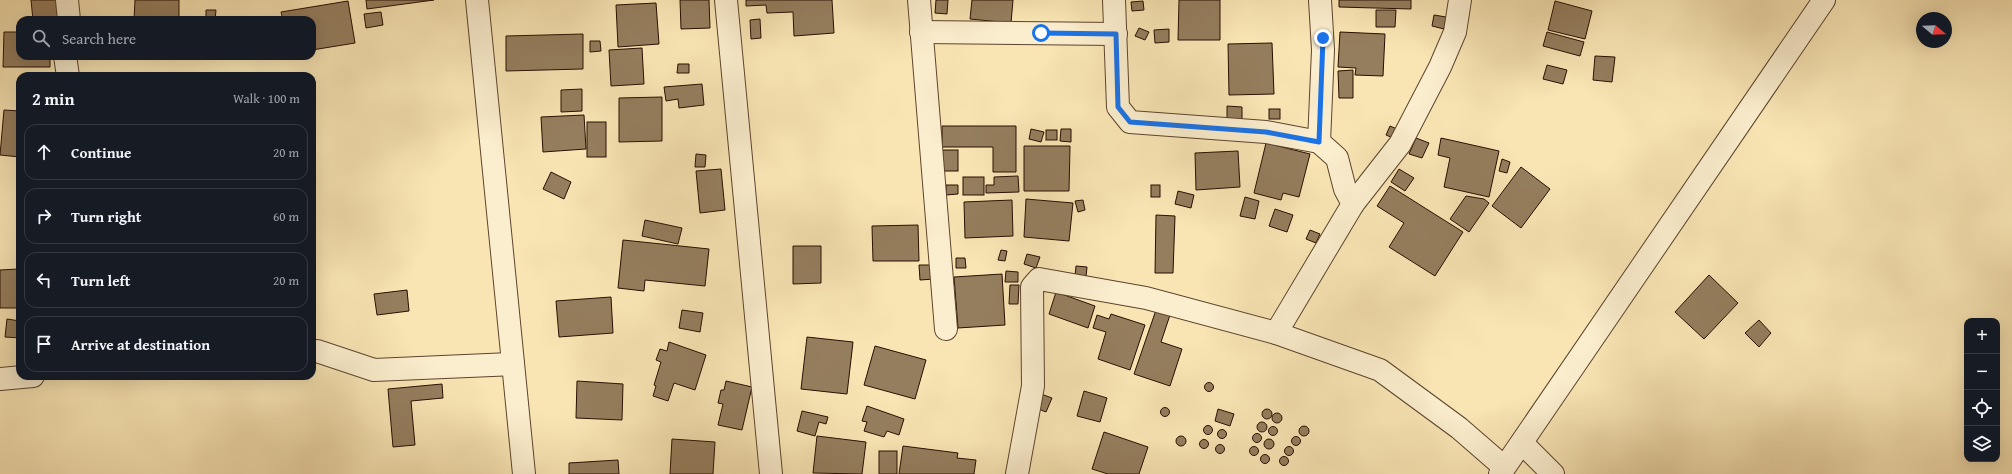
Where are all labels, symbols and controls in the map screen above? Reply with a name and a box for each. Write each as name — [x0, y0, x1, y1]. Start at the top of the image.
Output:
north arrow — [1916, 12, 1952, 48]
search box — [16, 16, 316, 60]
route start — [1032, 24, 1050, 42]
icon: search — [30, 27, 52, 49]
text: Search here — [62, 28, 136, 49]
route end — [1314, 29, 1332, 47]
text: 2 min — [32, 86, 74, 111]
text: Walk · 100 m — [233, 89, 300, 108]
icon: ahead — [33, 141, 55, 163]
text: Continue — [71, 142, 132, 163]
text: 20 m — [273, 143, 299, 162]
icon: right — [33, 205, 55, 227]
text: Turn right — [71, 206, 142, 227]
text: 60 m — [273, 207, 299, 226]
icon: left — [33, 269, 55, 291]
text: Turn left — [71, 270, 130, 291]
text: 20 m — [273, 271, 299, 290]
map controls — [1964, 318, 2000, 462]
button: + — [1964, 318, 2000, 354]
icon: arrive — [33, 333, 55, 355]
text: Arrive at destination — [71, 334, 210, 355]
button: − — [1964, 354, 2000, 390]
button: locate — [1964, 390, 2000, 426]
button: layers — [1964, 426, 2000, 462]

